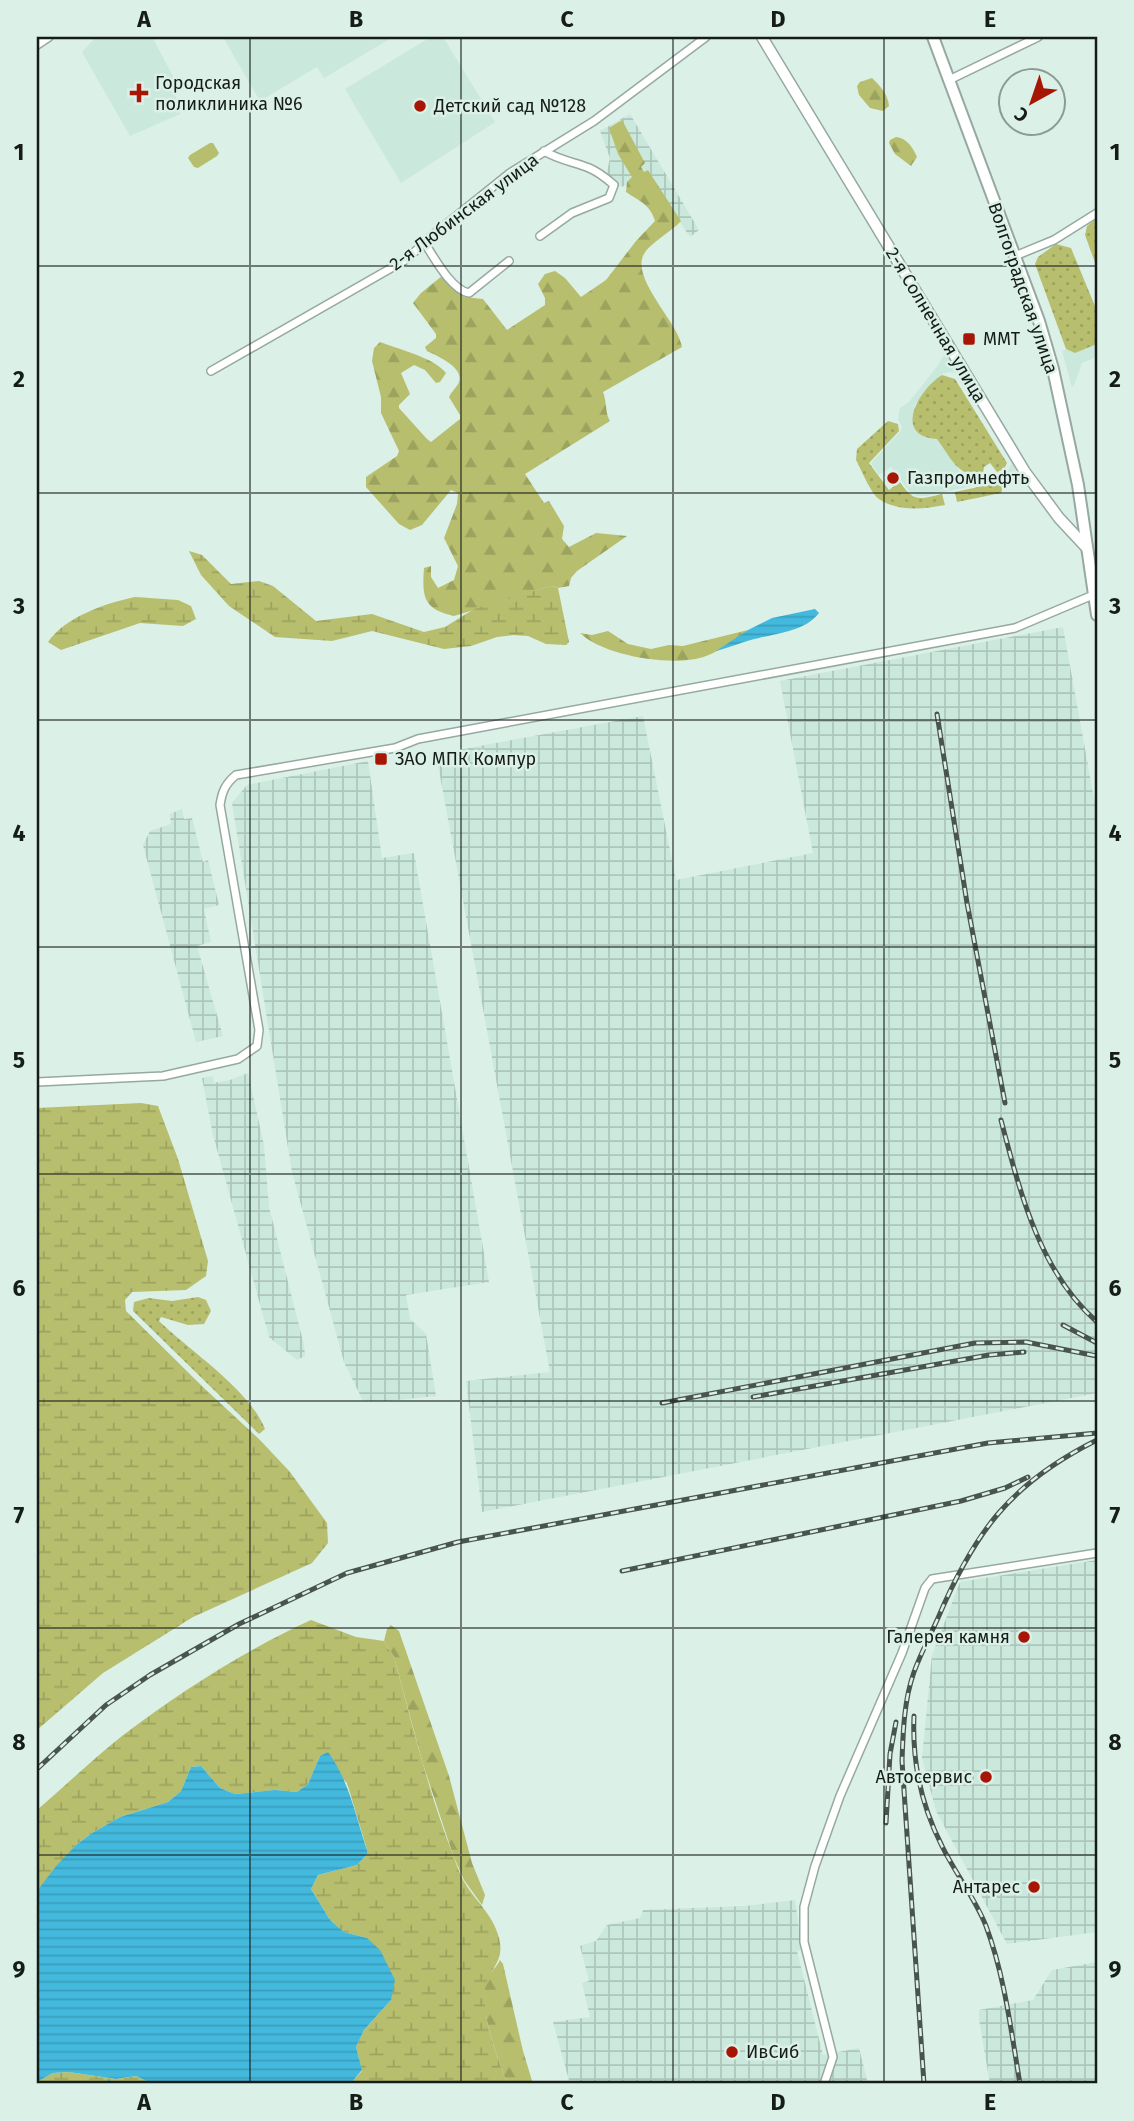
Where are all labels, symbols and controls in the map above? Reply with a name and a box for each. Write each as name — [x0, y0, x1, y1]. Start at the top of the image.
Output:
text: A — [136, 5, 151, 33]
text: B — [349, 5, 363, 33]
text: C — [560, 5, 574, 33]
text: D — [771, 5, 786, 33]
text: E — [984, 5, 996, 33]
north arrow — [998, 66, 1068, 136]
place label: Городская поликлиника №6 — [155, 72, 303, 115]
marker: Городская поликлиника №6 — [129, 83, 149, 103]
place label: Детский сад №128 — [433, 95, 586, 117]
marker: Детский сад №128 — [412, 98, 428, 114]
text: С — [1010, 102, 1033, 127]
text: 1 — [14, 138, 24, 166]
text: 1 — [1110, 138, 1120, 166]
street label: 2-я Любинская улица — [385, 149, 543, 275]
street label: Волгоградская улица — [983, 199, 1063, 377]
street label: 2-я Солнечная улица — [881, 244, 991, 406]
place label: ММТ — [983, 328, 1021, 350]
marker: ММТ — [961, 331, 977, 347]
text: 2 — [13, 365, 25, 393]
text: 2 — [1109, 365, 1121, 393]
place label: Газпромнефть — [907, 467, 1029, 489]
marker: Газпромнефть — [885, 470, 901, 486]
text: 3 — [12, 592, 25, 620]
text: 3 — [1108, 592, 1121, 620]
place label: ЗАО МПК Компур — [395, 748, 536, 770]
marker: ЗАО МПК Компур — [373, 751, 389, 767]
text: 4 — [13, 819, 26, 847]
text: 4 — [1109, 819, 1122, 847]
text: 5 — [13, 1046, 25, 1074]
text: 5 — [1109, 1046, 1121, 1074]
text: 6 — [13, 1274, 26, 1302]
text: 6 — [1109, 1274, 1122, 1302]
text: 7 — [14, 1501, 25, 1529]
text: 7 — [1110, 1501, 1121, 1529]
place label: Галерея камня — [886, 1626, 1010, 1648]
marker: Галерея камня — [1016, 1629, 1032, 1645]
text: 8 — [12, 1728, 26, 1756]
text: 8 — [1108, 1728, 1122, 1756]
place label: Автосервис — [875, 1766, 972, 1788]
marker: Автосервис — [978, 1769, 994, 1785]
place label: Антарес — [953, 1876, 1020, 1898]
marker: Антарес — [1026, 1879, 1042, 1895]
text: 9 — [13, 1955, 26, 1983]
text: 9 — [1109, 1955, 1122, 1983]
place label: ИвСиб — [746, 2041, 799, 2063]
marker: ИвСиб — [724, 2044, 740, 2060]
text: A — [136, 2088, 151, 2116]
text: B — [349, 2088, 363, 2116]
text: C — [560, 2088, 574, 2116]
text: D — [771, 2088, 786, 2116]
text: E — [984, 2088, 996, 2116]

